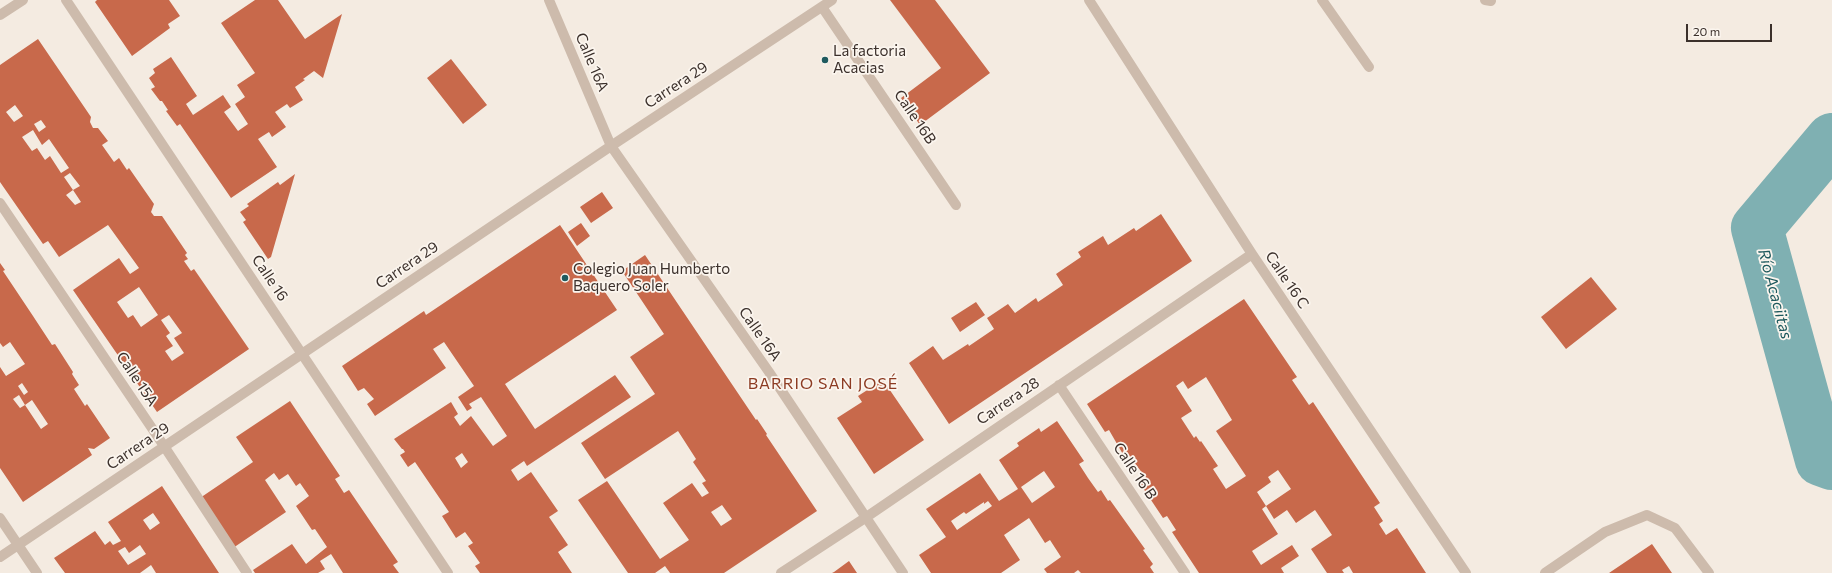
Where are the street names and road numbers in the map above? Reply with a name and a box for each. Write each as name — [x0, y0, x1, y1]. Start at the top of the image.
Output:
street label: Calle 16A — [572, 30, 612, 94]
street label: Carrera 29 — [641, 58, 711, 112]
street label: Calle 16B — [890, 86, 940, 148]
street label: Carrera 29 — [372, 237, 442, 293]
street label: Calle 16 C — [1261, 248, 1313, 312]
street label: Calle 16 — [248, 251, 292, 305]
street label: Calle 16A — [735, 303, 785, 365]
street label: Calle 15A — [112, 348, 162, 410]
street label: Carrera 28 — [973, 373, 1043, 429]
street label: Carrera 29 — [103, 418, 173, 474]
street label: Calle 16 B — [1109, 439, 1161, 503]

